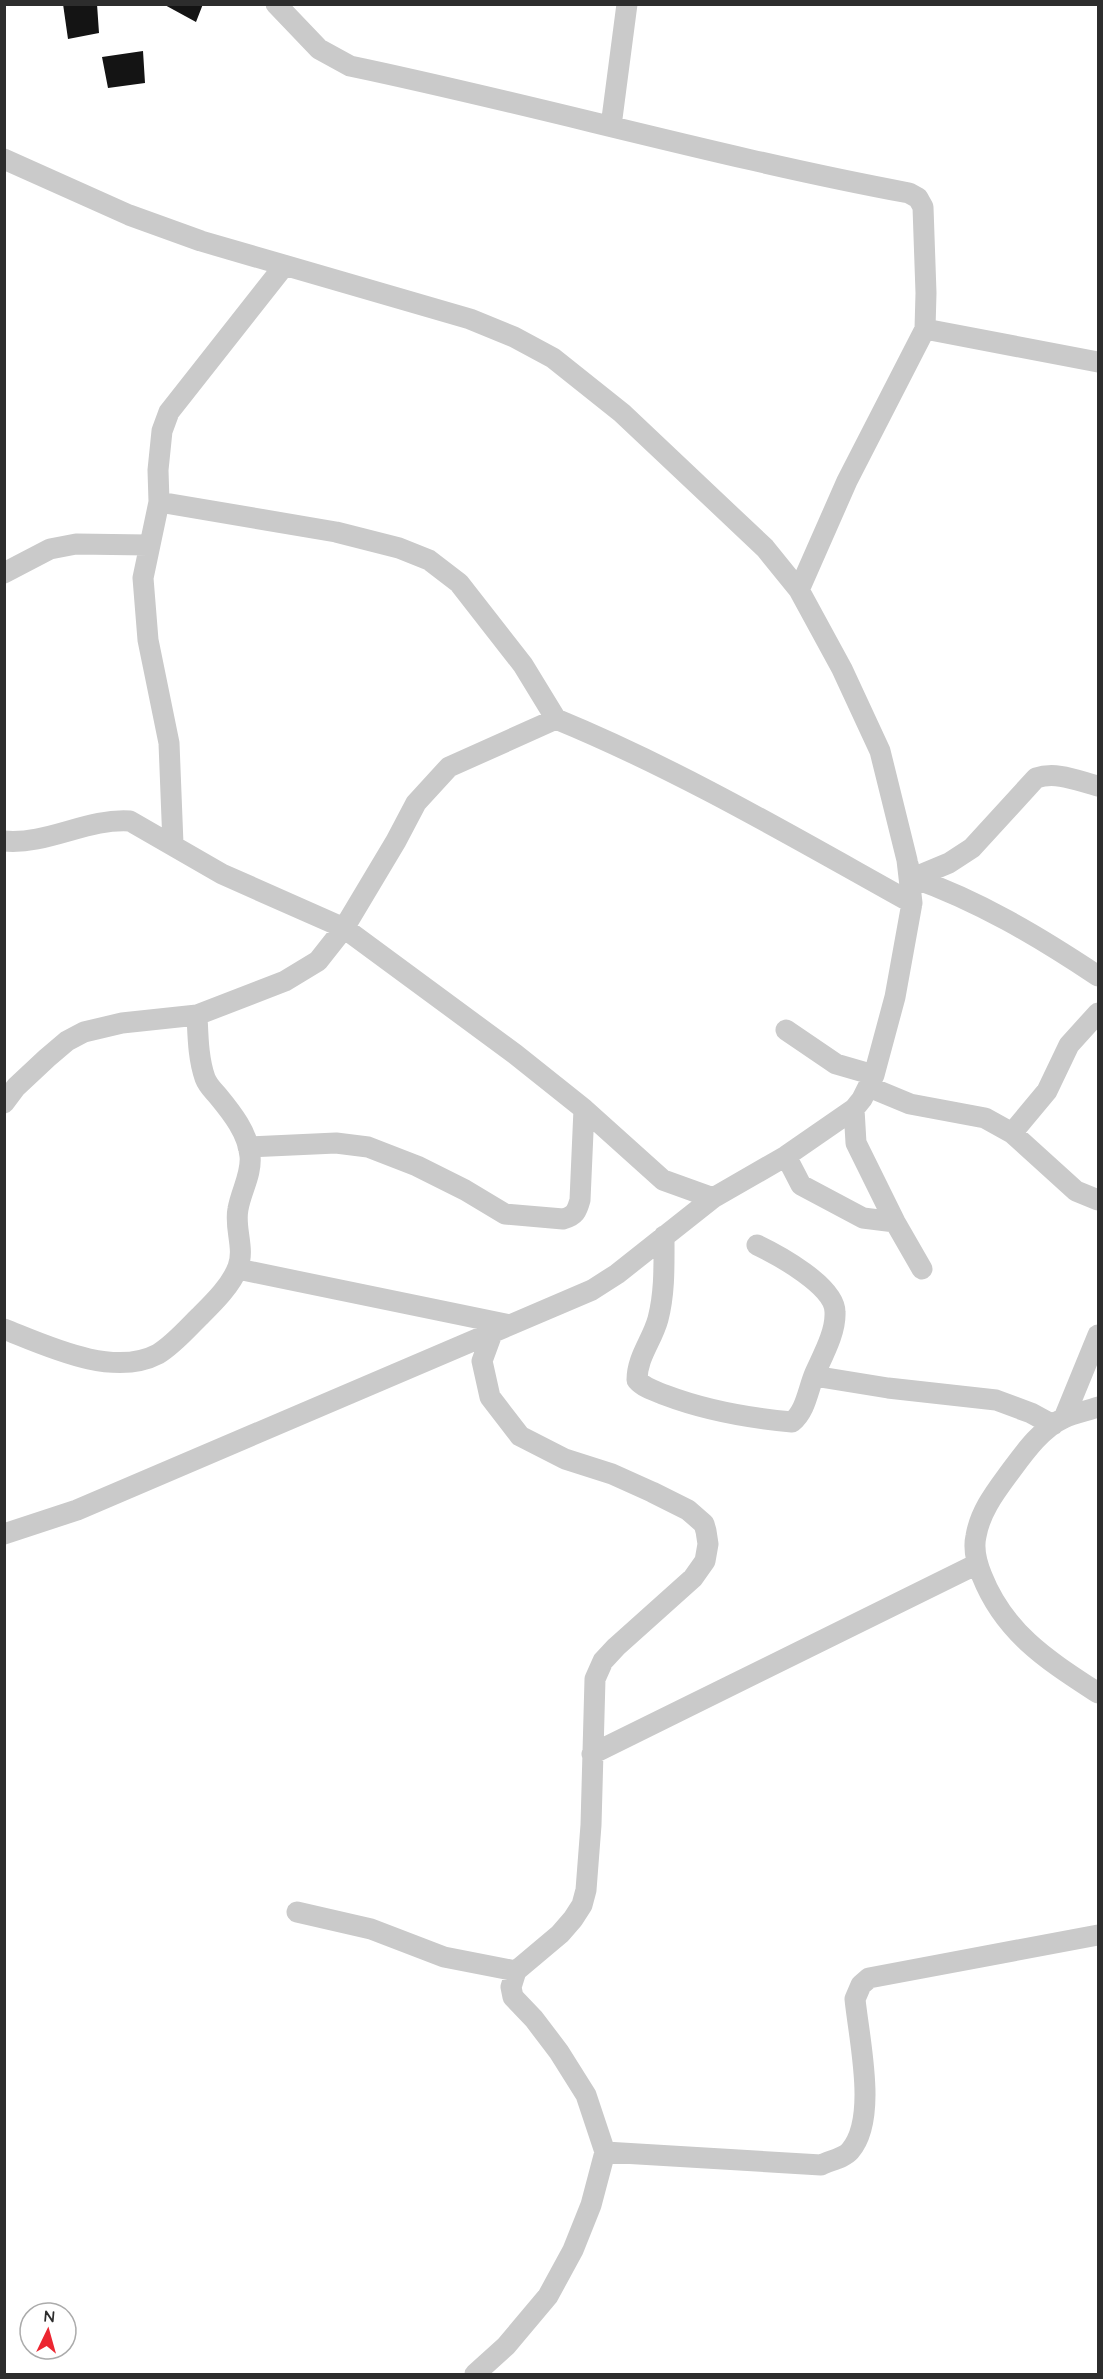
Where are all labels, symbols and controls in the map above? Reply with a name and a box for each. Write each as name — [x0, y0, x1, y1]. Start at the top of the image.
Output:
north arrow — [18, 2301, 78, 2361]
text: N — [43, 2306, 56, 2327]

